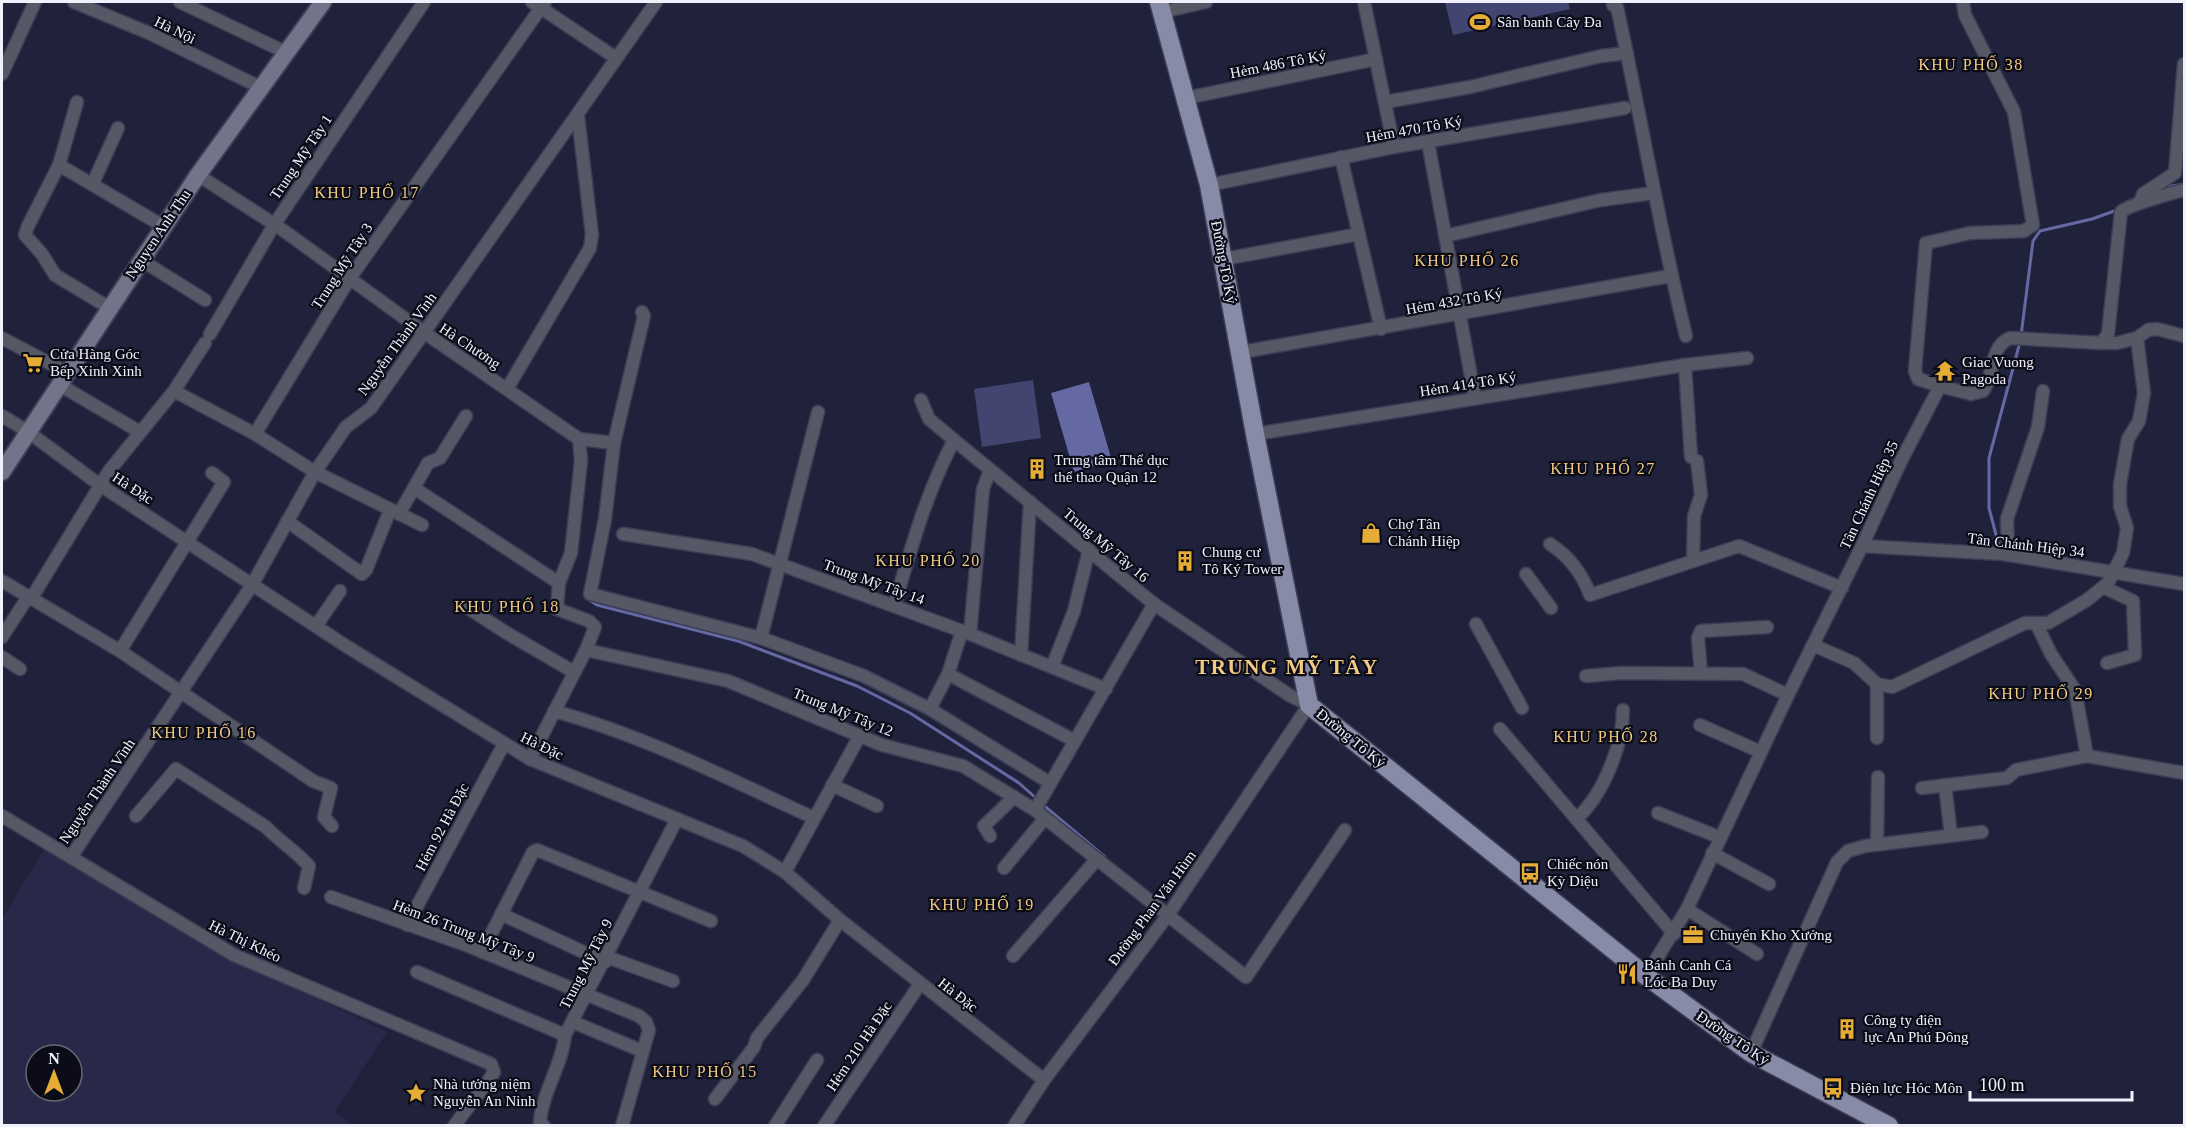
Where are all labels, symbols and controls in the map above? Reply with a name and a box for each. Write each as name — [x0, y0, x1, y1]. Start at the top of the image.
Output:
sports icon: Sân banh Cây Đa — [1468, 10, 1492, 34]
street label: Hà Nội — [152, 13, 198, 47]
place label: Sân banh Cây Đa — [1497, 14, 1602, 30]
street label: Hẻm 486 Tô Ký — [1229, 47, 1328, 81]
district label: KHU PHỐ 38 — [1918, 55, 2024, 73]
street label: Trung Mỹ Tây 1 — [267, 112, 335, 202]
street label: Hẻm 470 Tô Ký — [1365, 113, 1464, 145]
district label: KHU PHỐ 17 — [314, 183, 420, 201]
street label: Nguyen Anh Thu — [122, 186, 194, 282]
street label: Đường Tô Ký — [1208, 219, 1240, 305]
street label: Trung Mỹ Tây 3 — [308, 220, 376, 312]
district label: KHU PHỐ 26 — [1414, 251, 1520, 269]
street label: Hẻm 432 Tô Ký — [1405, 285, 1504, 317]
street label: Nguyễn Thành Vĩnh — [354, 289, 440, 398]
street label: Hà Chương — [437, 320, 504, 372]
place label: Cửa Hàng Góc Bếp Xinh Xinh — [50, 346, 142, 379]
supermarket icon: Cửa Hàng Góc Bếp Xinh Xinh — [21, 351, 45, 375]
place label: Giac Vuong Pagoda — [1962, 354, 2034, 387]
temple icon: Giac Vuong Pagoda — [1933, 359, 1957, 383]
street label: Hẻm 414 Tô Ký — [1419, 368, 1518, 400]
street label: Tân Chánh Hiệp 35 — [1837, 438, 1901, 552]
place label: Trung tâm Thể dục thể thao Quận 12 — [1054, 452, 1169, 485]
building icon: Trung tâm Thể dục thể thao Quận 12 — [1025, 457, 1049, 481]
district label: KHU PHỐ 27 — [1550, 459, 1656, 477]
street label: Hà Đặc — [110, 469, 157, 507]
street label: Trung Mỹ Tây 16 — [1060, 505, 1152, 586]
place label: Chợ Tân Chánh Hiệp — [1388, 516, 1460, 549]
shop icon: Chợ Tân Chánh Hiệp — [1359, 521, 1383, 545]
street label: Tân Chánh Hiệp 34 — [1967, 530, 2086, 560]
place label: Chung cư Tô Ký Tower — [1202, 544, 1282, 577]
building icon: Chung cư Tô Ký Tower — [1173, 549, 1197, 573]
district label: KHU PHỐ 20 — [875, 551, 981, 569]
street label: Trung Mỹ Tây 14 — [821, 556, 927, 608]
district label: KHU PHỐ 18 — [454, 597, 560, 615]
district label: TRUNG MỸ TÂY — [1195, 655, 1379, 679]
district label: KHU PHỐ 29 — [1988, 684, 2094, 702]
street label: Trung Mỹ Tây 12 — [791, 685, 895, 739]
street label: Đường Tô Ký — [1313, 705, 1389, 771]
district label: KHU PHỐ 16 — [151, 723, 257, 741]
district label: KHU PHỐ 28 — [1553, 727, 1659, 745]
street label: Hà Đặc — [518, 729, 566, 763]
street label: Nguyễn Thành Vĩnh — [56, 735, 138, 846]
street label: Hẻm 92 Hà Đặc — [412, 780, 472, 874]
street label: Đường Phan Văn Hùm — [1105, 847, 1199, 968]
place label: Chiếc nón Kỳ Diệu — [1547, 856, 1609, 889]
bus stop icon: Chiếc nón Kỳ Diệu — [1518, 861, 1542, 885]
district label: KHU PHỐ 19 — [929, 895, 1035, 913]
street label: Hẻm 26 Trung Mỹ Tây 9 — [391, 897, 537, 965]
street label: Trung Mỹ Tây 9 — [556, 916, 616, 1012]
street label: Hà Thị Khéo — [206, 917, 284, 965]
office icon: Chuyển Kho Xưởng — [1681, 923, 1705, 947]
place label: Chuyển Kho Xưởng — [1710, 927, 1832, 943]
place label: Bánh Canh Cá Lóc Ba Duy — [1644, 957, 1732, 990]
restaurant icon: Bánh Canh Cá Lóc Ba Duy — [1615, 962, 1639, 986]
street label: Hà Đặc — [935, 975, 981, 1015]
street label: Hẻm 210 Hà Đặc — [823, 998, 895, 1094]
street label: Đường Tô Ký — [1694, 1008, 1773, 1068]
place label: Công ty điện lực An Phú Đông — [1864, 1012, 1969, 1045]
building icon: Công ty điện lực An Phú Đông — [1835, 1017, 1859, 1041]
north arrow — [24, 1043, 84, 1103]
text: N — [48, 1050, 60, 1067]
district label: KHU PHỐ 15 — [652, 1062, 758, 1080]
scale bar — [1970, 1064, 2132, 1102]
text: 100 m — [1979, 1075, 2025, 1095]
place label: Nhà tưởng niệm Nguyễn An Ninh — [433, 1076, 536, 1109]
bus stop icon: Điện lực Hóc Môn — [1821, 1076, 1845, 1100]
place label: Điện lực Hóc Môn — [1850, 1080, 1963, 1096]
place icon: Nhà tưởng niệm Nguyễn An Ninh — [404, 1081, 428, 1105]

